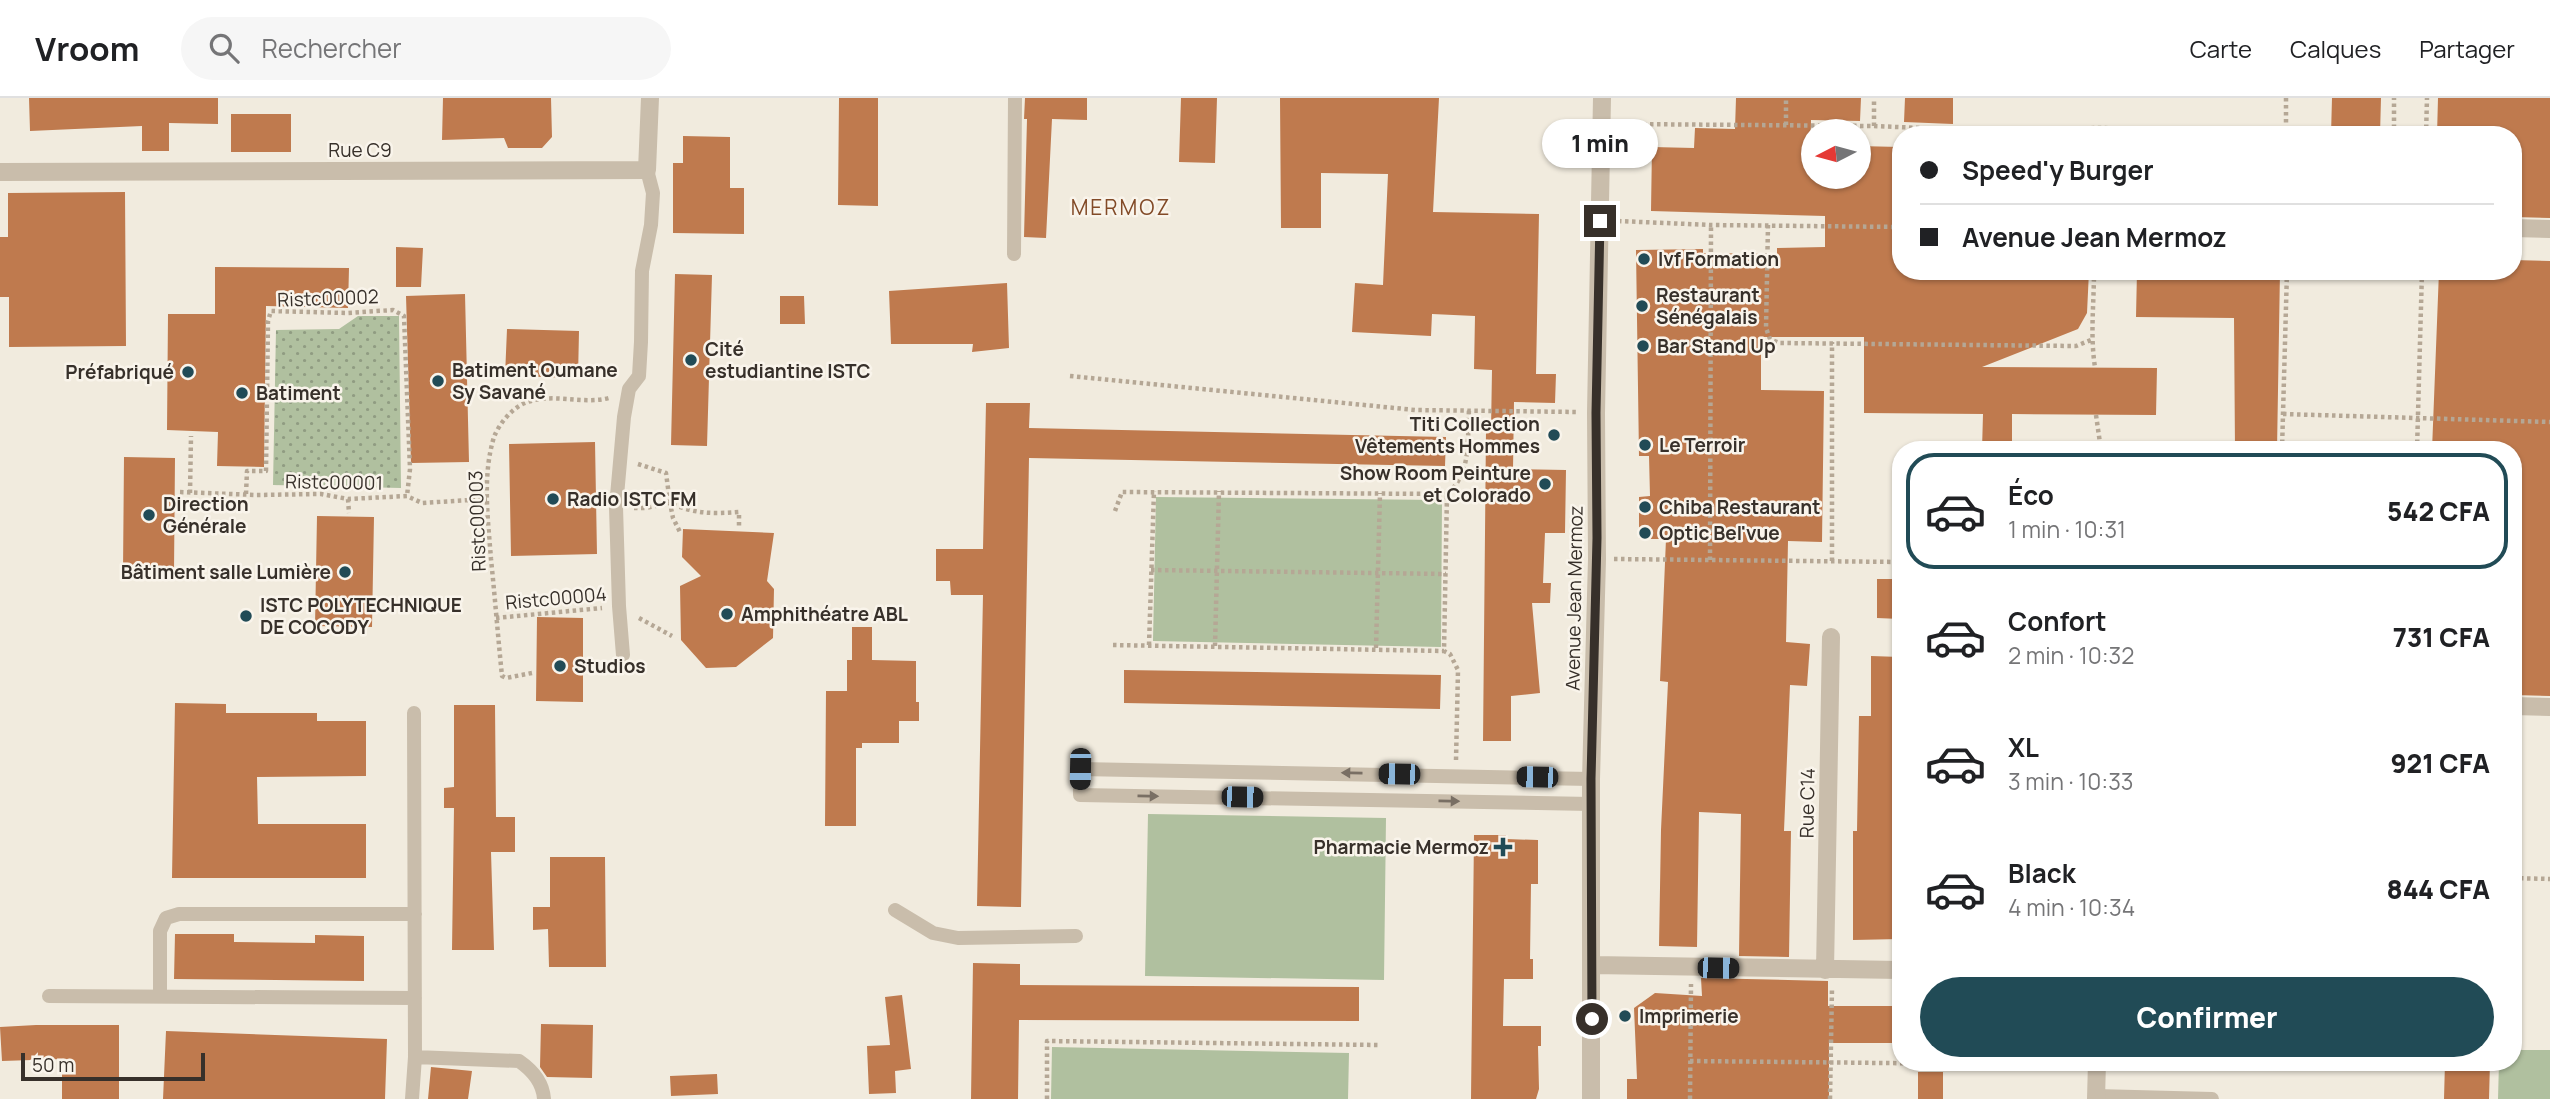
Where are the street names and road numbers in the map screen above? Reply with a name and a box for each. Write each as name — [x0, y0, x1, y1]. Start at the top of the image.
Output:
street label: Rue C9 — [328, 137, 392, 163]
street label: Ristc00002 — [277, 283, 379, 313]
street label: Ristc00001 — [285, 468, 383, 496]
street label: Ristc00003 — [462, 470, 492, 572]
street label: Avenue Jean Mermoz — [1559, 505, 1589, 691]
street label: Ristc00004 — [504, 581, 608, 615]
street label: Rue C14 — [1793, 768, 1821, 838]

